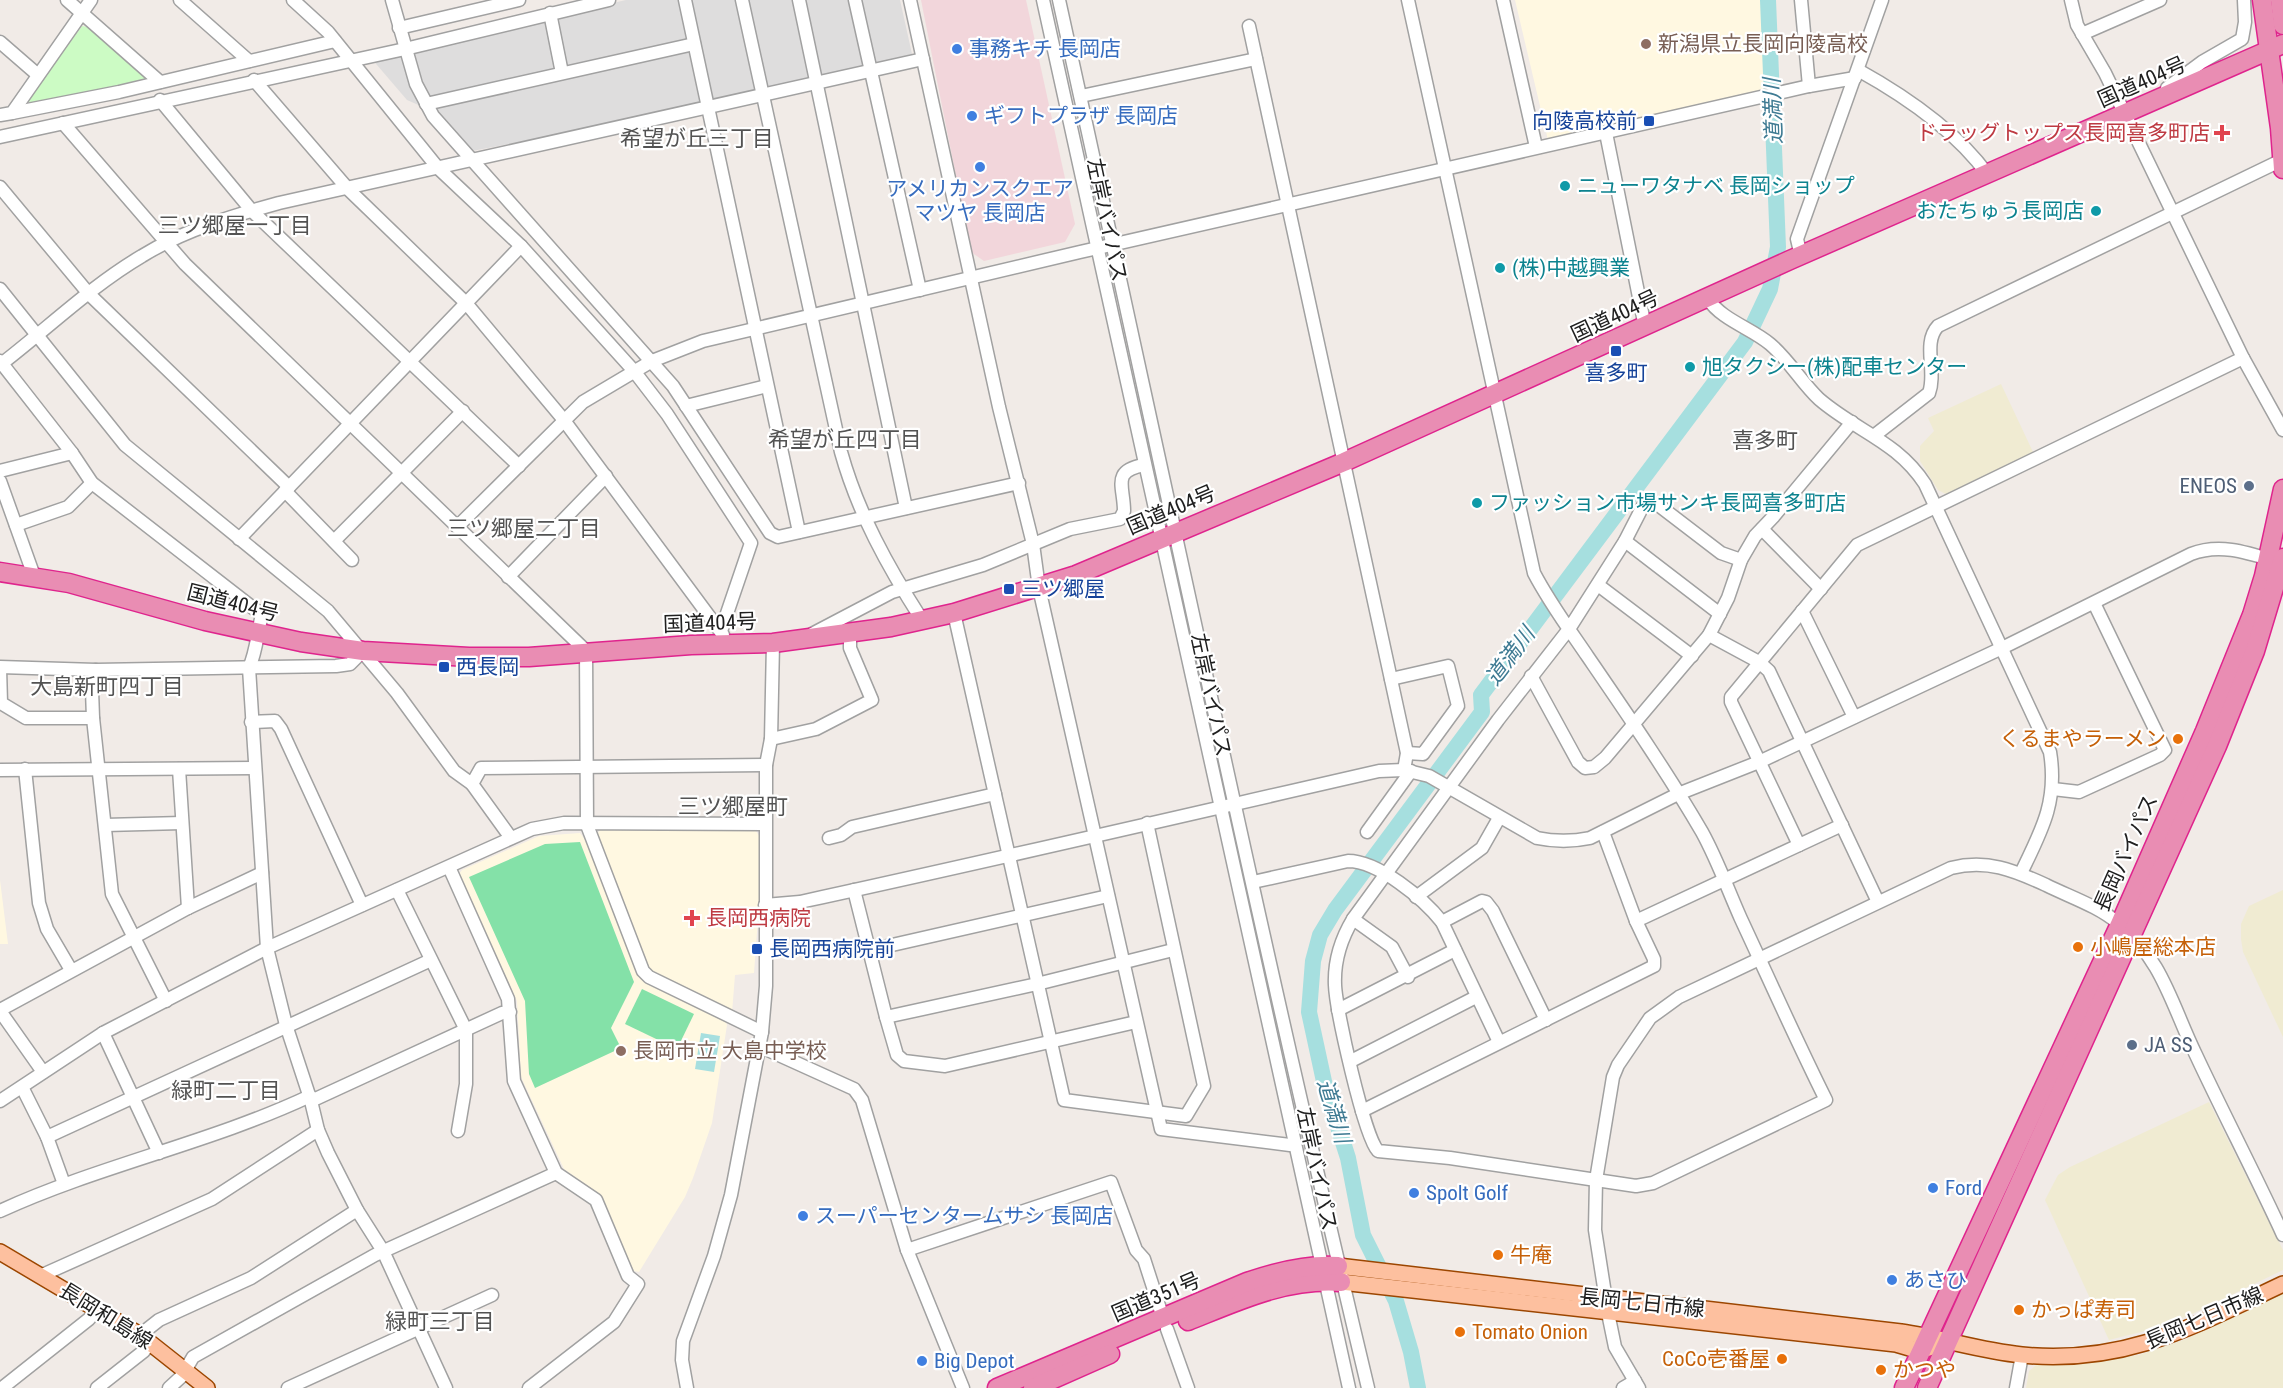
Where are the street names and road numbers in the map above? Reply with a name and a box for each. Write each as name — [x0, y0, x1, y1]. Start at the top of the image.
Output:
street label: 国道404号 — [2094, 52, 2190, 112]
street label: 左岸バイパス — [1082, 156, 1132, 284]
street label: 国道404号 — [1567, 285, 1663, 347]
street label: 国道404号 — [1123, 481, 1219, 539]
street label: 国道404号 — [184, 580, 282, 626]
street label: 国道404号 — [663, 609, 757, 637]
street label: 左岸バイパス — [1186, 631, 1236, 759]
street label: 長岡バイパス — [2089, 791, 2163, 915]
street label: 左岸バイパス — [1292, 1105, 1342, 1233]
street label: 国道351号 — [1108, 1268, 1204, 1326]
street label: 長岡和島線 — [55, 1278, 157, 1354]
street label: 長岡七日市線 — [2141, 1282, 2267, 1354]
street label: 長岡七日市線 — [1578, 1284, 1706, 1322]

